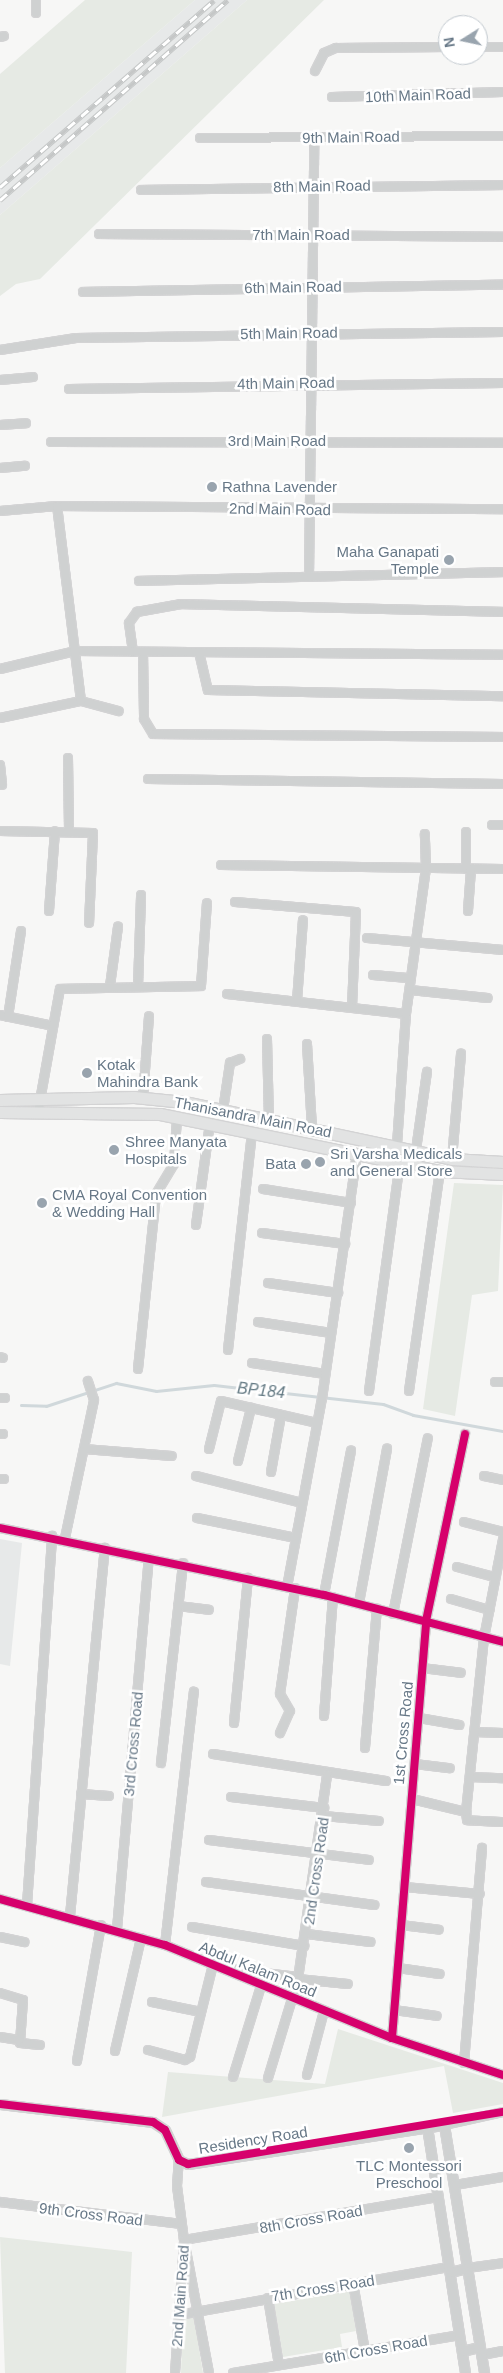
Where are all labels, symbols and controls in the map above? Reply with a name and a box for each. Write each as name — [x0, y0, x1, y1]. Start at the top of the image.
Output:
north arrow — [438, 15, 488, 65]
text: N — [440, 36, 458, 49]
street label: 10th Main Road — [365, 84, 471, 106]
street label: 9th Main Road — [302, 127, 400, 147]
street label: 8th Main Road — [273, 176, 371, 196]
street label: 7th Main Road — [252, 226, 350, 244]
street label: 6th Main Road — [244, 277, 342, 297]
street label: 5th Main Road — [240, 323, 338, 343]
street label: 4th Main Road — [237, 373, 335, 393]
street label: 3rd Main Road — [228, 432, 326, 450]
place label: Rathna Lavender — [222, 478, 337, 496]
marker: Rathna Lavender — [206, 481, 218, 493]
street label: 2nd Main Road — [229, 499, 331, 519]
place label: Maha Ganapati Temple — [336, 542, 439, 577]
marker: Maha Ganapati Temple — [443, 554, 455, 566]
place label: Kotak Mahindra Bank — [97, 1055, 198, 1090]
marker: Kotak Mahindra Bank — [81, 1067, 93, 1079]
street label: Thanisandra Main Road — [173, 1093, 333, 1141]
place label: Shree Manyata Hospitals — [125, 1132, 227, 1167]
marker: Shree Manyata Hospitals — [107, 1143, 121, 1157]
place label: Sri Varsha Medicals and General Store — [330, 1144, 462, 1179]
place label: Bata — [265, 1155, 296, 1173]
marker: Sri Varsha Medicals and General Store — [314, 1156, 326, 1168]
marker: Bata — [300, 1158, 312, 1170]
place label: CMA Royal Convention & Wedding Hall — [52, 1185, 208, 1220]
marker: CMA Royal Convention & Wedding Hall — [36, 1197, 48, 1209]
water label: BP184 — [236, 1379, 286, 1403]
street label: 1st Cross Road — [390, 1681, 416, 1785]
street label: 3rd Cross Road — [119, 1691, 147, 1797]
street label: 2nd Cross Road — [300, 1816, 332, 1926]
street label: Abdul Kalam Road — [197, 1937, 319, 2001]
street label: Residency Road — [197, 2123, 309, 2157]
marker: TLC Montessori Preschool — [403, 2142, 415, 2154]
place label: TLC Montessori Preschool — [356, 2156, 462, 2191]
street label: 9th Cross Road — [38, 2199, 144, 2229]
street label: 8th Cross Road — [258, 2201, 364, 2237]
street label: 2nd Main Road — [167, 2245, 193, 2347]
street label: 7th Cross Road — [270, 2271, 376, 2305]
street label: 6th Cross Road — [323, 2331, 429, 2367]

